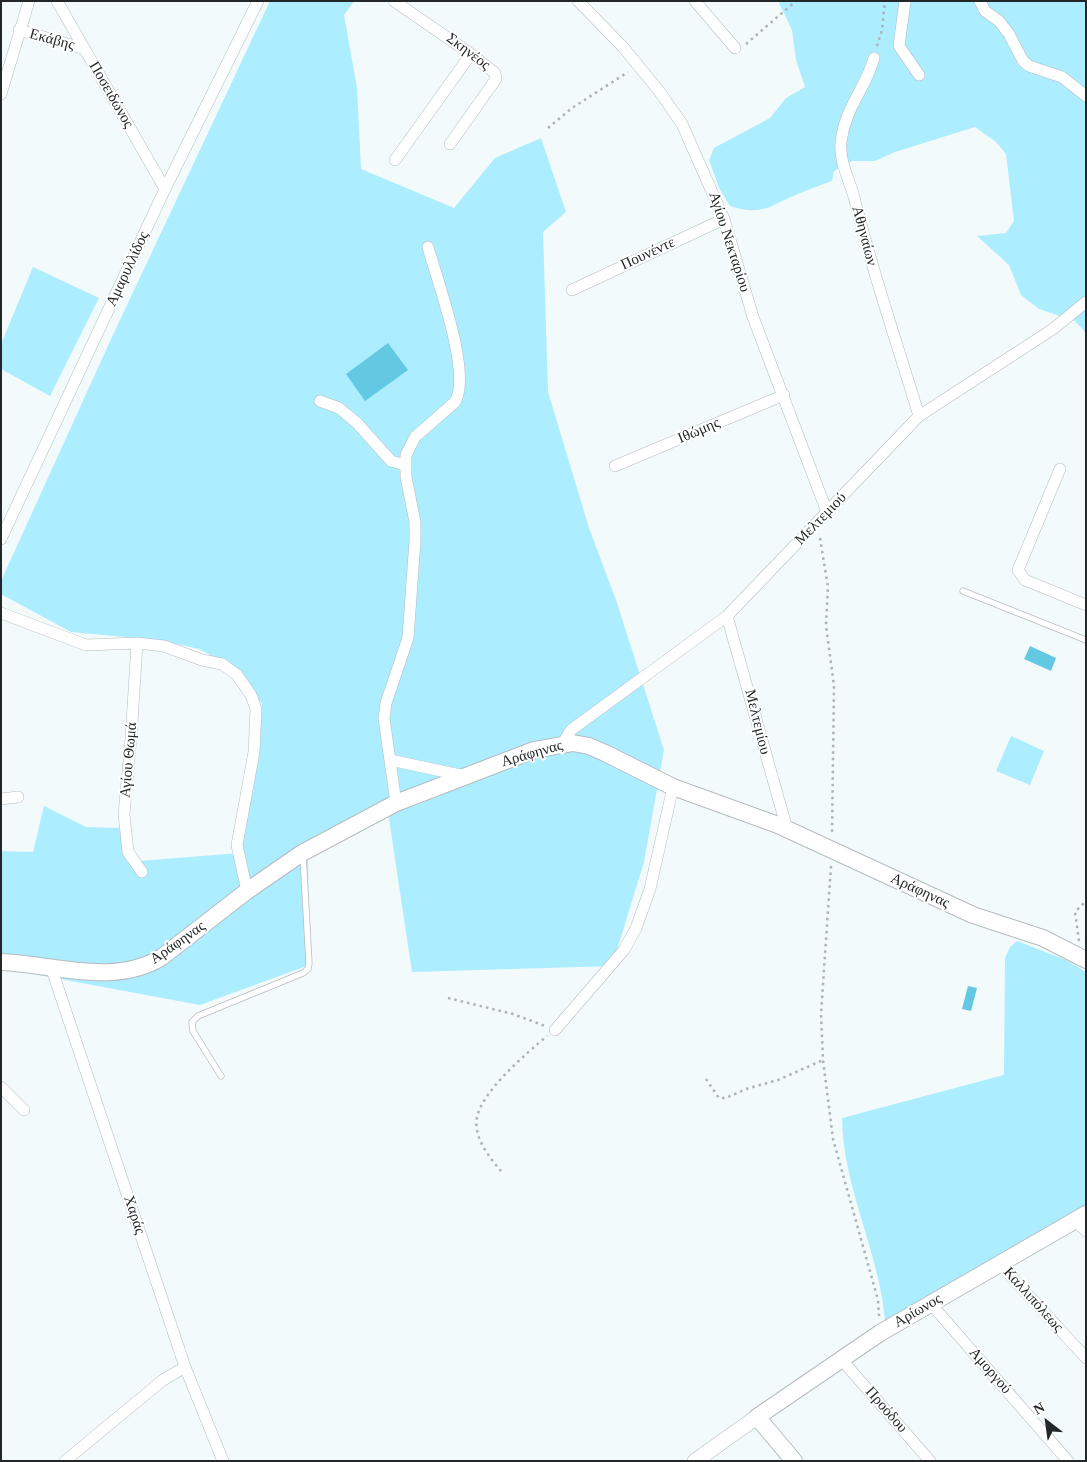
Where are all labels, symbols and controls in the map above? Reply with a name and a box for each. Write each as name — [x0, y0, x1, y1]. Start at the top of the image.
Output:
street label: Εκάβης — [28, 25, 76, 55]
street label: Σκηνέος — [442, 30, 494, 74]
street label: Ποσειδώνος — [85, 58, 137, 132]
street label: Αγίου Νεκταρίου — [704, 190, 754, 294]
street label: Αθηναίων — [847, 204, 881, 268]
street label: Αμαρυλλίδος — [103, 229, 153, 309]
street label: Πουνέντε — [618, 234, 678, 274]
street label: Ιθώμης — [675, 414, 723, 448]
street label: Μελτεμιού — [792, 489, 850, 549]
street label: Μελτεμίου — [740, 688, 774, 756]
street label: Αγίου Θωμά — [117, 721, 141, 799]
street label: Αράφηνας — [499, 737, 565, 771]
street label: Αράφηνας — [888, 869, 952, 913]
street label: Αράφηνας — [147, 917, 209, 969]
street label: Χαράς — [119, 1193, 149, 1237]
street label: Καλλιπόλεως — [999, 1264, 1067, 1336]
street label: Αρίωνος — [891, 1290, 945, 1332]
street label: Αμοργού — [965, 1344, 1015, 1398]
street label: Προόδου — [861, 1383, 911, 1437]
north arrow — [1022, 1397, 1072, 1447]
text: N — [1031, 1400, 1047, 1418]

